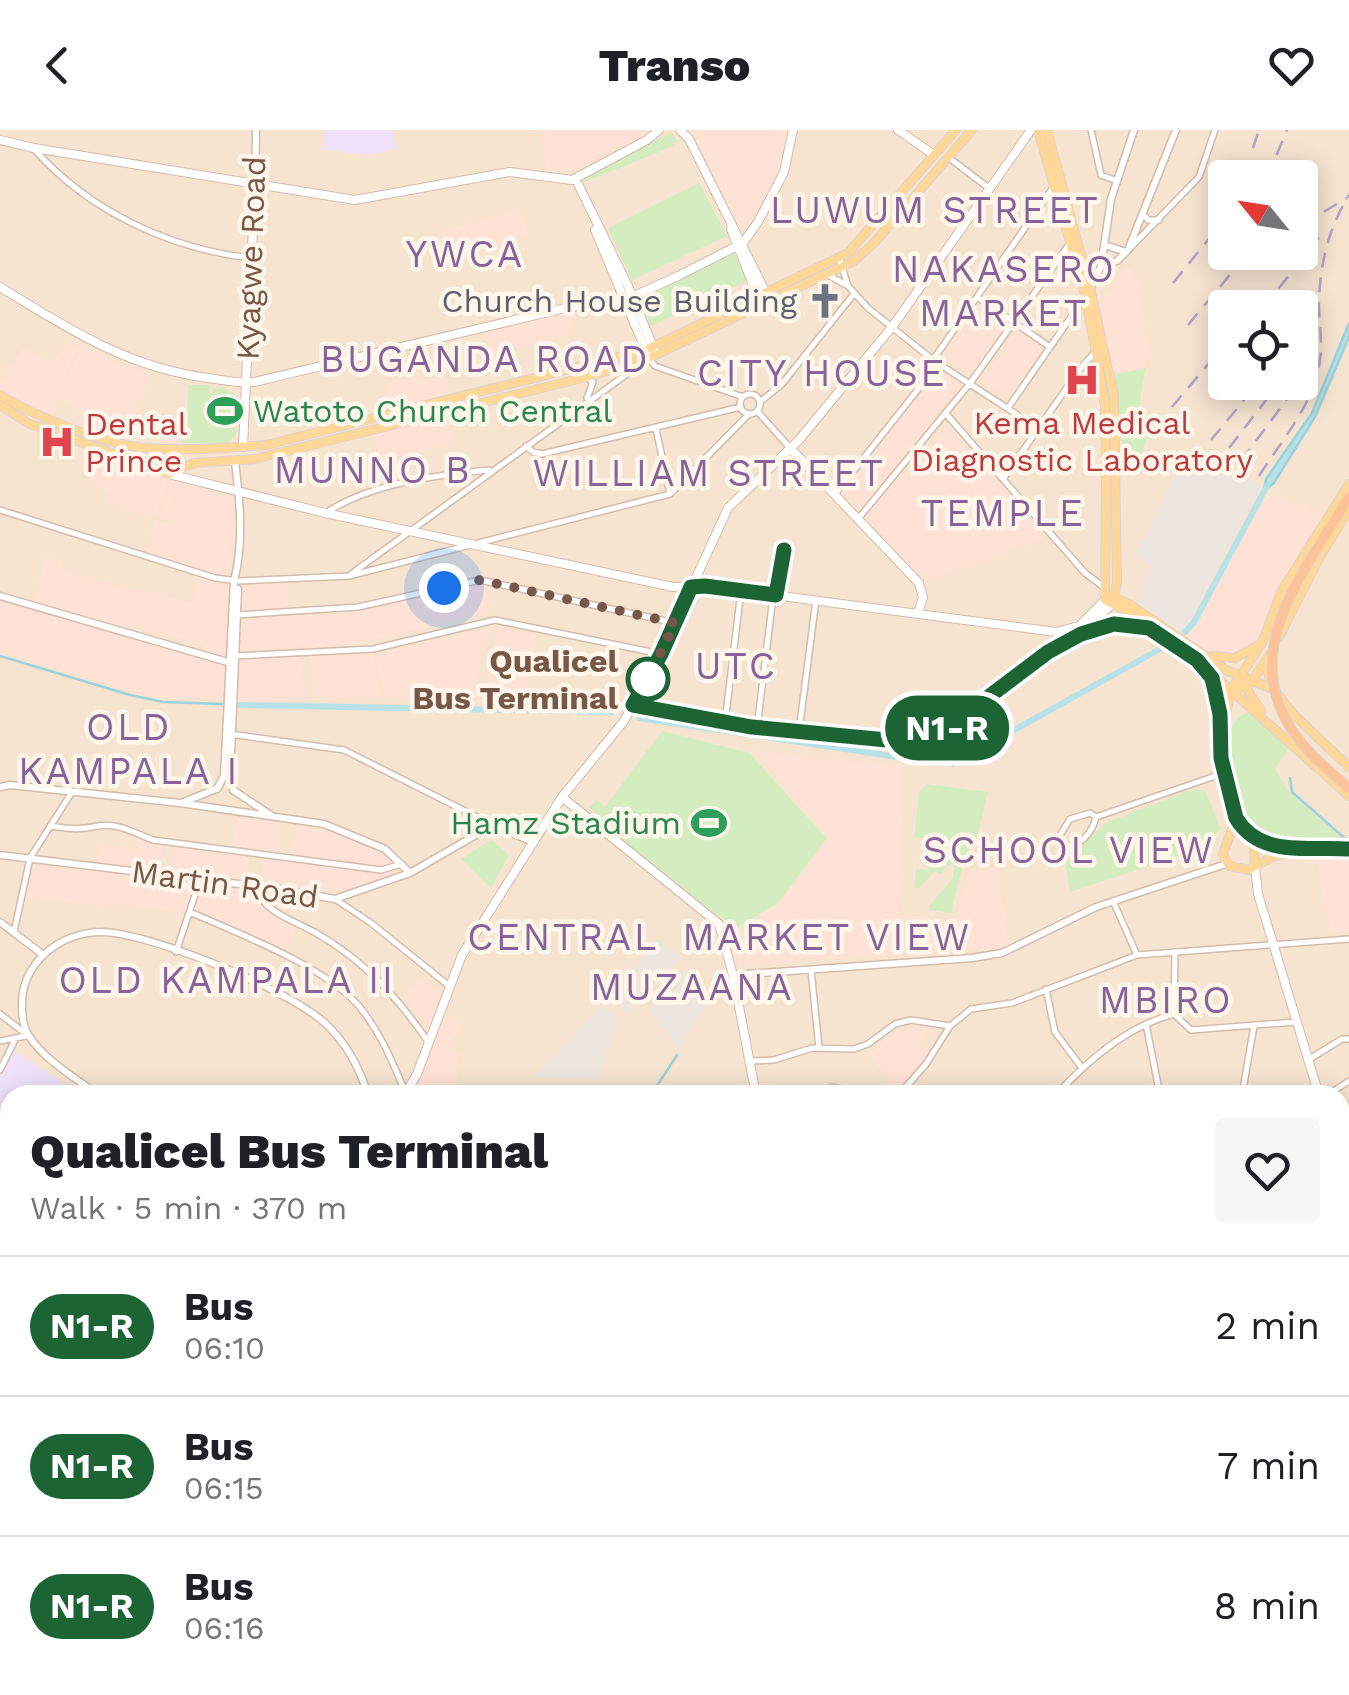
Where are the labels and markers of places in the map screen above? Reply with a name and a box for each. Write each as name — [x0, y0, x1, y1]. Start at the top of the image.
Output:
place label: Church House Building — [442, 282, 798, 320]
church icon: Church House Building — [806, 282, 844, 320]
hospital icon: Kema Medical Diagnostic Laboratory — [1063, 361, 1101, 399]
sports icon: Watoto Church Central — [206, 392, 244, 430]
place label: Watoto Church Central — [253, 392, 613, 430]
place label: Kema Medical Diagnostic Laboratory — [911, 404, 1253, 479]
place label: Dental Prince — [85, 405, 188, 480]
hospital icon: Dental Prince — [38, 423, 76, 461]
place label: Qualicel Bus Terminal — [412, 642, 619, 717]
marker: Qualicel Bus Terminal — [627, 658, 669, 700]
place label: Hamz Stadium — [450, 804, 681, 842]
sports icon: Hamz Stadium — [690, 804, 728, 842]

